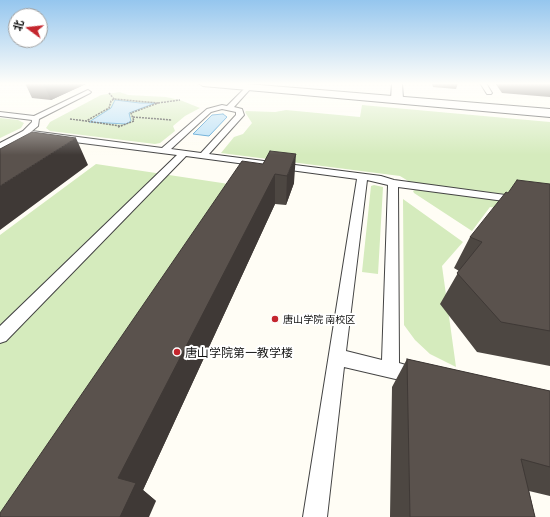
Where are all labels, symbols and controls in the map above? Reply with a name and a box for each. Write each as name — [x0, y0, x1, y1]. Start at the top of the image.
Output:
north arrow — [8, 8, 48, 48]
text: 北 — [8, 18, 27, 33]
place label: 唐山学院 南校区 — [283, 313, 355, 325]
marker: 唐山学院 南校区 — [270, 314, 280, 324]
place label: 唐山学院第一教学楼 — [185, 345, 293, 359]
marker: 唐山学院第一教学楼 — [172, 347, 182, 357]

